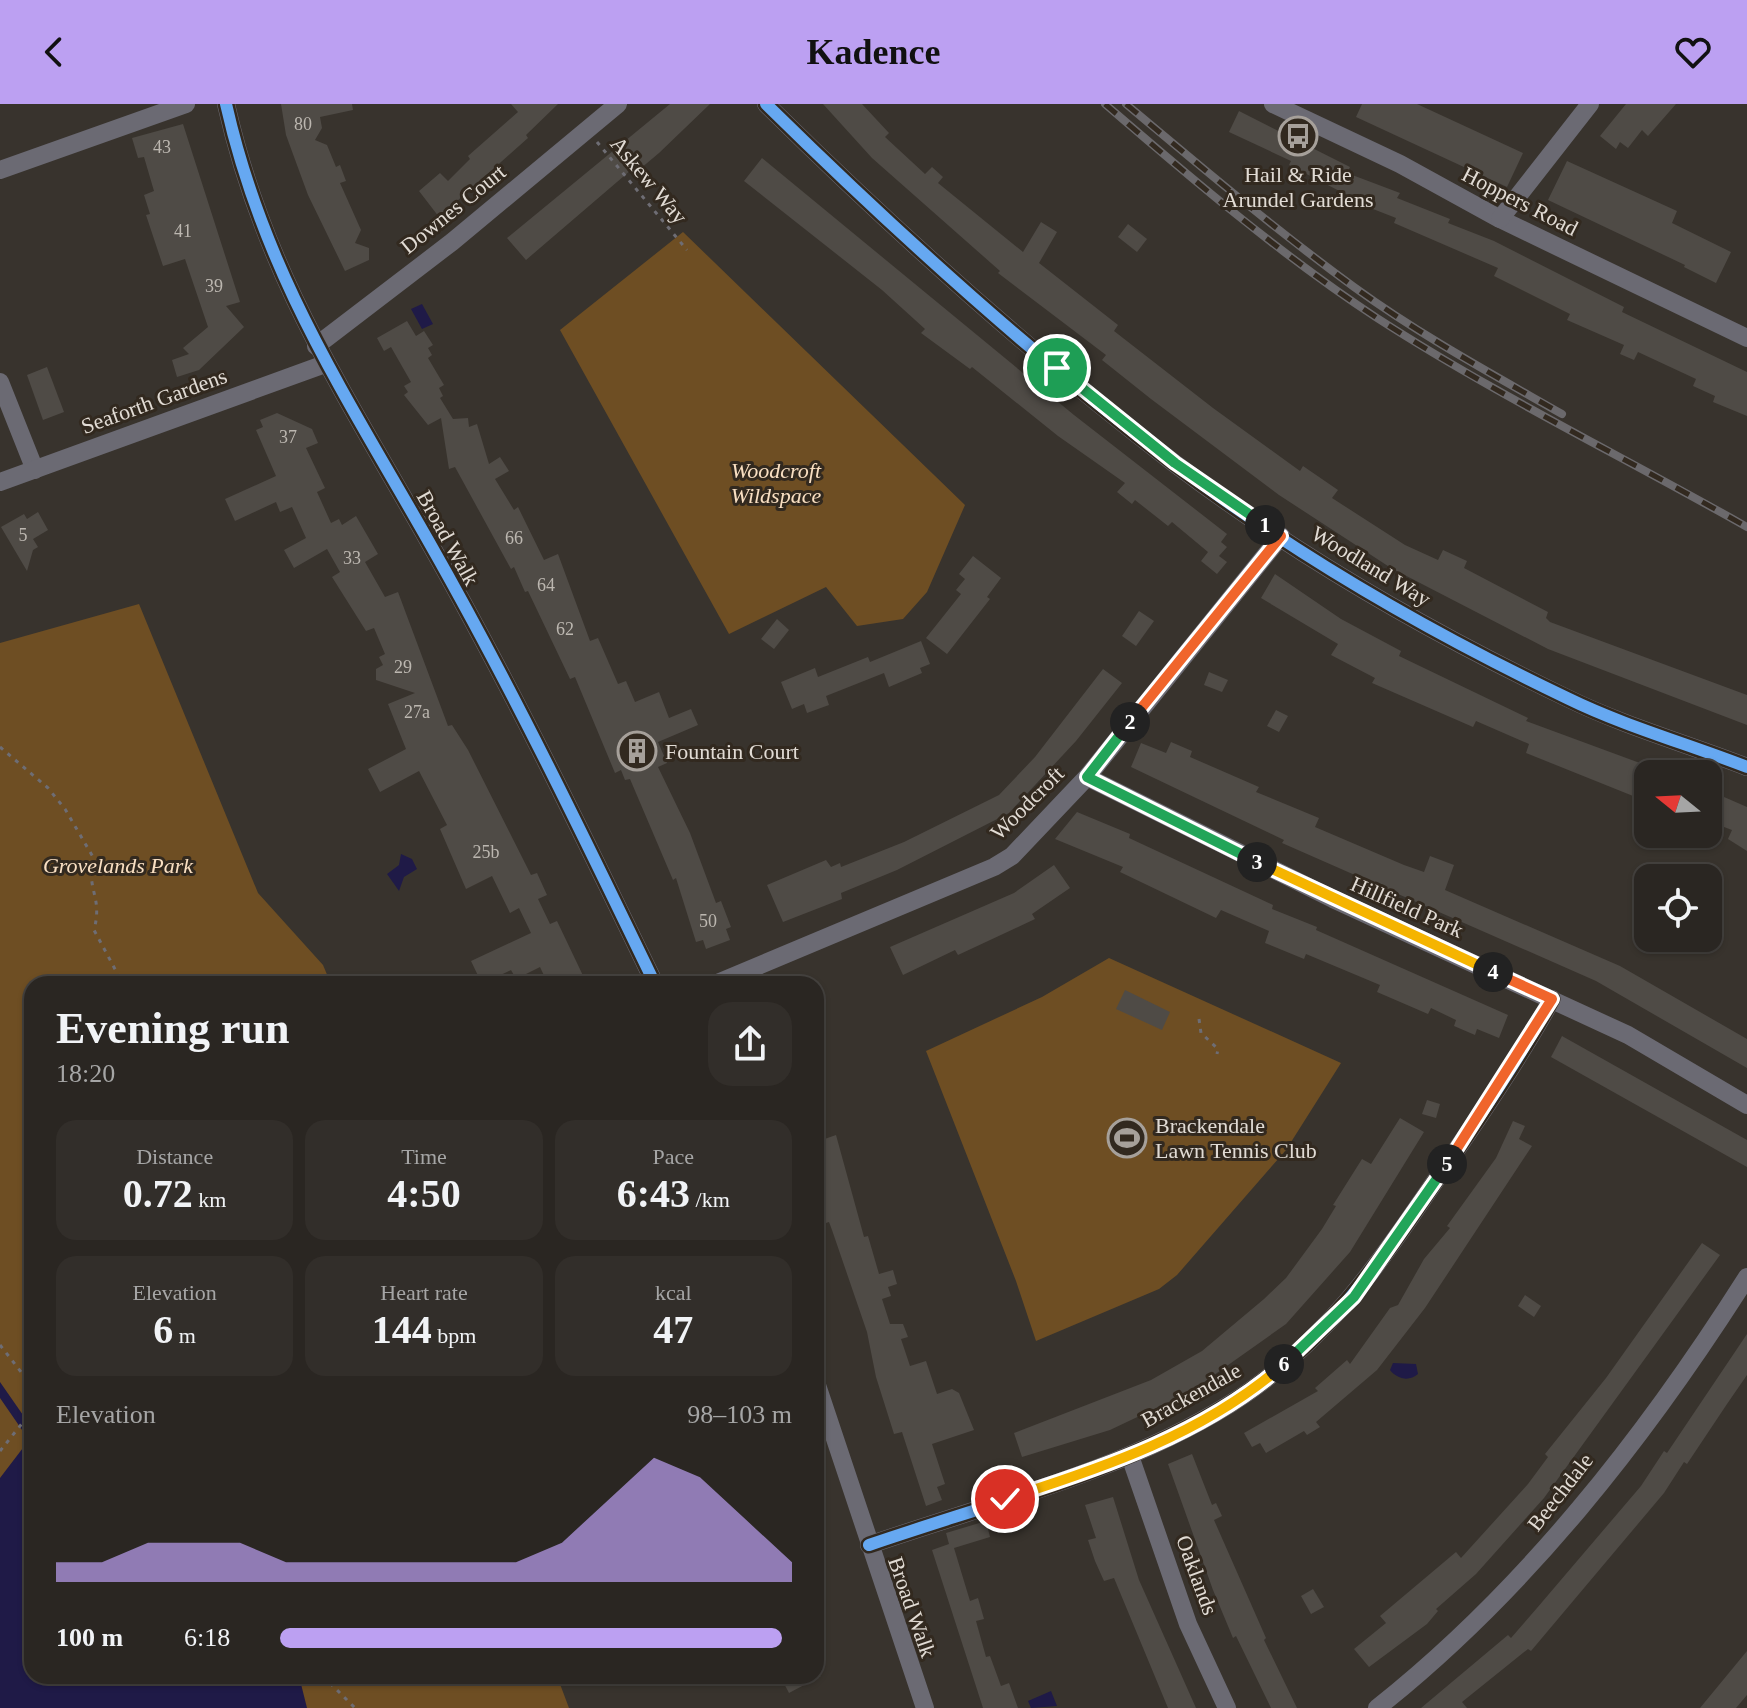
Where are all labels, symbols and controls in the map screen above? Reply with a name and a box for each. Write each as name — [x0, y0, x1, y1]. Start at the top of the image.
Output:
icon: back — [32, 30, 76, 74]
icon: heart — [1671, 30, 1715, 74]
text: Kadence — [807, 32, 940, 72]
house number: 80 — [294, 114, 312, 134]
bus stop icon: Hail & Ride Arundel Gardens — [1277, 115, 1319, 157]
street label: Askew Way — [605, 131, 693, 229]
house number: 43 — [153, 137, 171, 157]
street label: Downes Court — [396, 159, 510, 259]
street label: Hoppers Road — [1458, 161, 1582, 241]
place label: Hail & Ride Arundel Gardens — [1223, 162, 1373, 212]
house number: 41 — [174, 221, 192, 241]
house number: 39 — [205, 276, 223, 296]
pin — [1023, 334, 1091, 402]
icon: arrive — [1035, 346, 1079, 390]
street label: Seaforth Gardens — [78, 363, 230, 439]
house number: 37 — [279, 427, 297, 447]
park label: Woodcroft Wildspace — [731, 458, 822, 508]
street label: Broad Walk — [412, 486, 484, 590]
pin: 1 — [1245, 505, 1285, 545]
text: 1 — [1260, 512, 1271, 537]
street label: Woodland Way — [1307, 521, 1435, 611]
house number: 5 — [19, 525, 28, 545]
house number: 66 — [505, 528, 523, 548]
house number: 33 — [343, 548, 361, 568]
house number: 64 — [537, 575, 555, 595]
house number: 62 — [556, 619, 574, 639]
house number: 29 — [394, 657, 412, 677]
house number: 27a — [404, 702, 430, 722]
pin: 2 — [1110, 702, 1150, 742]
text: 2 — [1125, 709, 1136, 734]
building icon: Fountain Court — [616, 730, 658, 772]
place label: Fountain Court — [665, 739, 799, 764]
north arrow — [1634, 760, 1722, 848]
map controls — [1634, 760, 1722, 952]
street label: Woodcroft — [985, 761, 1069, 845]
house number: 25b — [473, 842, 500, 862]
pin: 3 — [1237, 842, 1277, 882]
text: 3 — [1252, 849, 1263, 874]
park label: Grovelands Park — [43, 853, 194, 878]
button: locate — [1634, 864, 1722, 952]
street label: Hillfield Park — [1347, 871, 1467, 943]
house number: 50 — [699, 911, 717, 931]
pin: 4 — [1473, 952, 1513, 992]
text: 4 — [1488, 959, 1499, 984]
button: share — [708, 1002, 792, 1086]
text: Evening run — [56, 1004, 290, 1053]
text: 18:20 — [56, 1059, 115, 1088]
place label: Brackendale Lawn Tennis Club — [1155, 1113, 1317, 1163]
sports icon: Brackendale Lawn Tennis Club — [1106, 1117, 1148, 1159]
text: Distance — [136, 1144, 213, 1169]
text: Time — [401, 1144, 447, 1169]
text: Pace — [653, 1144, 694, 1169]
pin: 5 — [1427, 1144, 1467, 1184]
text: 5 — [1442, 1151, 1453, 1176]
text: 0.72 — [123, 1171, 193, 1216]
text: 4:50 — [387, 1171, 461, 1216]
text: 6:43 — [617, 1171, 690, 1216]
text: km — [193, 1187, 226, 1212]
text: /km — [690, 1187, 730, 1212]
text: Elevation — [133, 1280, 217, 1305]
text: Heart rate — [380, 1280, 468, 1305]
text: kcal — [655, 1280, 692, 1305]
text: 6 — [153, 1307, 173, 1352]
text: 144 — [372, 1307, 432, 1352]
text: 47 — [653, 1307, 693, 1352]
text: m — [173, 1323, 196, 1348]
text: bpm — [432, 1323, 476, 1348]
pin: 6 — [1264, 1344, 1304, 1384]
text: 6 — [1279, 1351, 1290, 1376]
street label: Brackendale — [1137, 1357, 1245, 1433]
text: Elevation — [56, 1400, 156, 1429]
text: 98–103 m — [687, 1400, 792, 1429]
street label: Beechdale — [1522, 1448, 1598, 1536]
pin — [971, 1465, 1039, 1533]
icon: check — [983, 1477, 1027, 1521]
street label: Oaklands — [1171, 1532, 1223, 1618]
street label: Broad Walk — [883, 1553, 941, 1661]
text: 100 m — [56, 1623, 123, 1652]
text: 6:18 — [184, 1623, 230, 1652]

